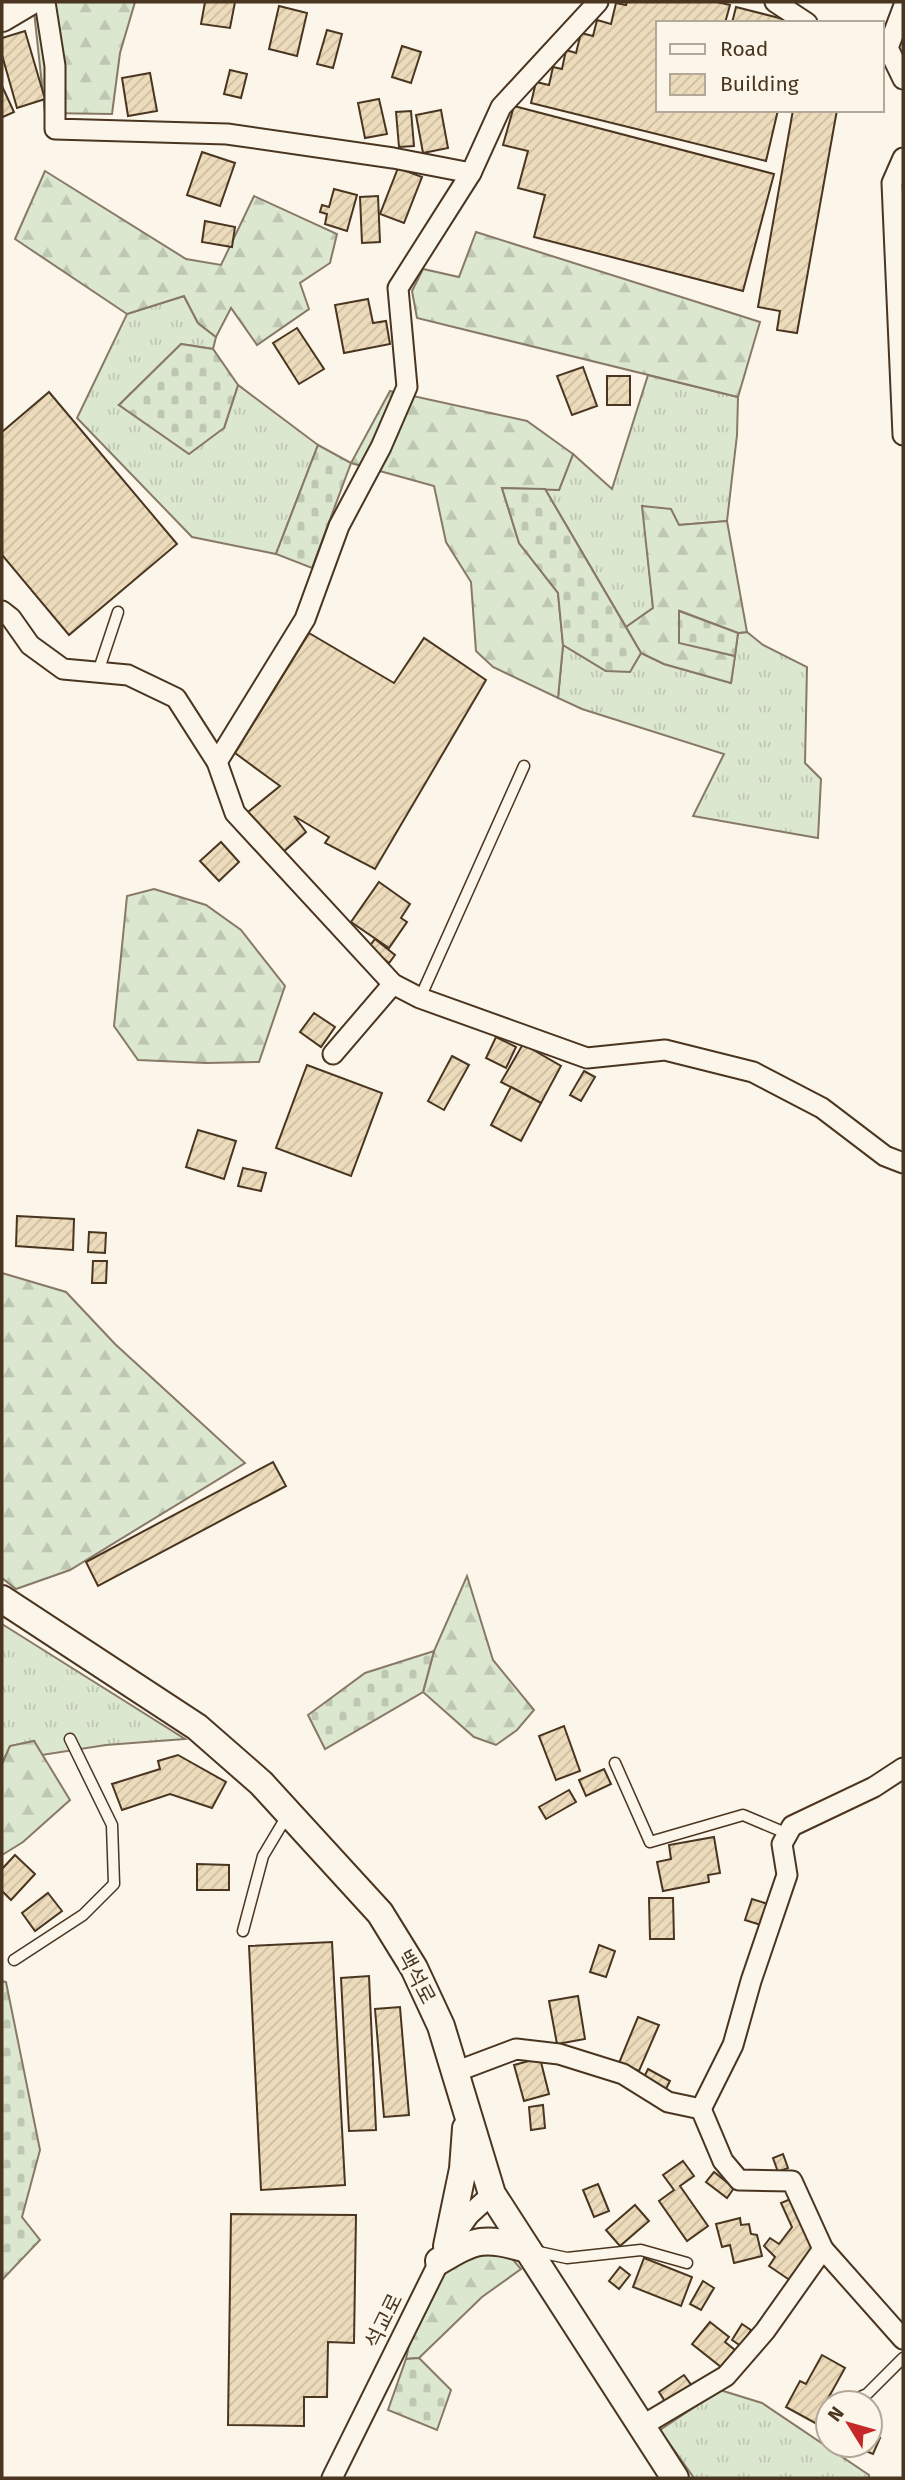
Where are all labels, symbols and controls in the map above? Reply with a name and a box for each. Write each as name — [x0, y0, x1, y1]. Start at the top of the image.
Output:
legend — [656, 21, 884, 112]
text: Road — [720, 36, 768, 62]
text: Building — [720, 71, 799, 97]
street label: 백석로 — [391, 1945, 441, 2009]
street label: 석교로 — [360, 2289, 408, 2353]
north arrow — [814, 2389, 884, 2459]
text: N — [823, 2402, 849, 2426]

